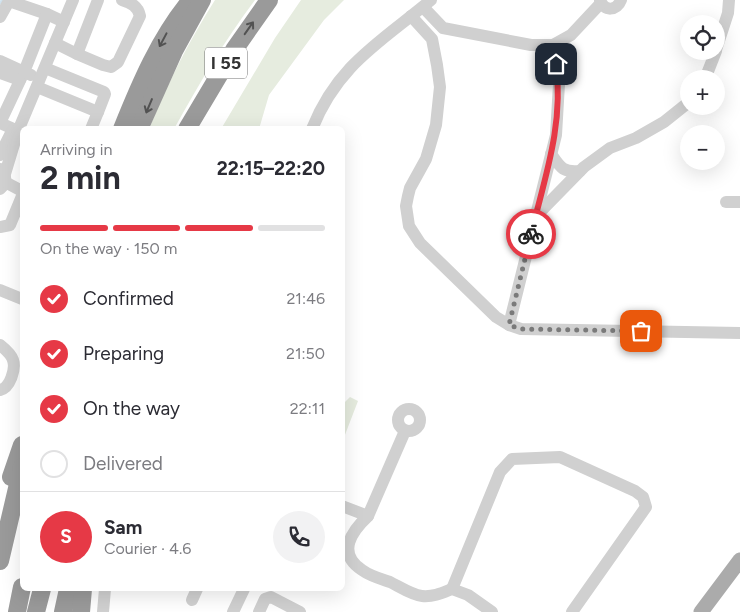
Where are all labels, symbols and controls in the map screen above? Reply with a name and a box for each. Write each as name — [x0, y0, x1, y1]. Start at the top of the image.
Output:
map controls — [680, 15, 725, 170]
button: locate — [680, 15, 725, 60]
one-way arrow — [244, 21, 254, 35]
one-way arrow — [158, 33, 168, 47]
pin — [535, 43, 577, 85]
road number: I 55 — [205, 48, 247, 78]
icon: home — [542, 50, 570, 78]
button: + — [680, 70, 725, 115]
one-way arrow — [143, 98, 153, 113]
button: − — [680, 125, 725, 170]
text: Arriving in — [40, 140, 112, 159]
text: 22:15–22:20 — [217, 157, 325, 180]
text: 2 min — [40, 159, 121, 197]
courier — [506, 209, 556, 259]
icon: bike — [517, 220, 545, 248]
text: On the way · 150 m — [40, 239, 177, 258]
icon: check — [40, 285, 68, 313]
text: Confirmed — [83, 287, 174, 310]
text: 21:46 — [286, 289, 325, 308]
pin — [620, 310, 662, 352]
icon: bag — [627, 317, 655, 345]
icon: check — [40, 340, 68, 368]
text: Preparing — [83, 342, 164, 365]
text: 21:50 — [286, 344, 325, 363]
icon: check — [40, 395, 68, 423]
text: On the way — [83, 397, 180, 420]
text: 22:11 — [290, 399, 325, 418]
text: Delivered — [83, 452, 163, 475]
button: phone — [273, 511, 325, 563]
text: Sam — [104, 516, 142, 539]
text: S — [60, 525, 72, 548]
text: Courier · 4.6 — [104, 539, 191, 558]

